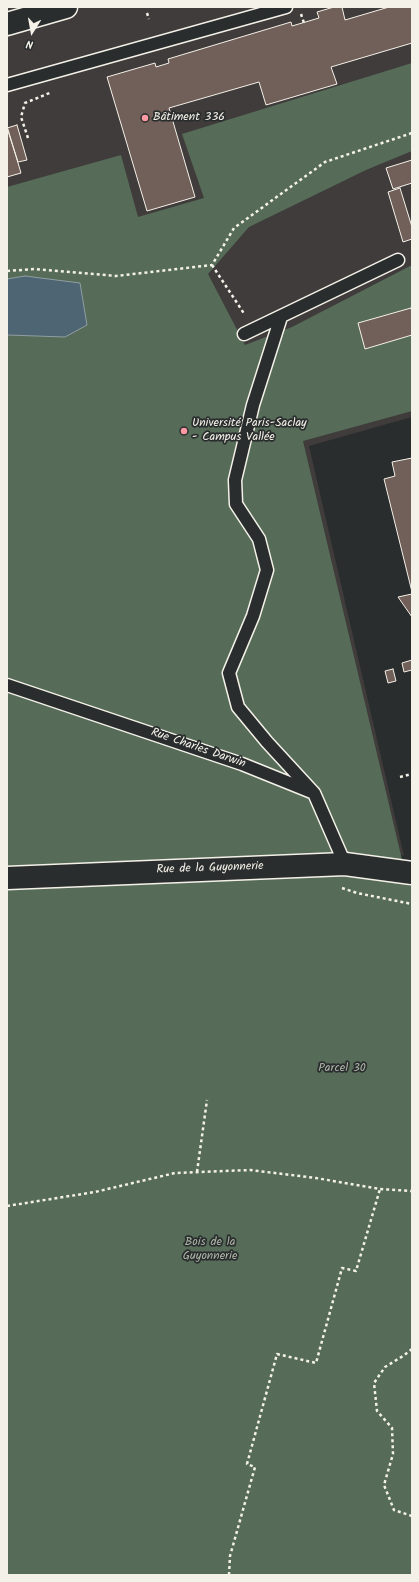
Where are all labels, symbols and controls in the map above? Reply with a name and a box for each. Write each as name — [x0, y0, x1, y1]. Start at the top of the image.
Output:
north arrow — [12, 12, 52, 52]
text: N — [25, 34, 35, 53]
place label: Bâtiment 336 — [153, 111, 225, 125]
marker: Bâtiment 336 — [140, 113, 150, 123]
place label: Université Paris-Saclay - Campus Vallée — [192, 417, 307, 445]
marker: Université Paris-Saclay - Campus Vallée — [179, 426, 189, 436]
street label: Rue Charles Darwin — [149, 726, 247, 772]
street label: Rue de la Guyonnerie — [156, 860, 264, 878]
park label: Parcel 30 — [318, 1062, 366, 1076]
park label: Bois de la Guyonnerie — [183, 1236, 237, 1264]

